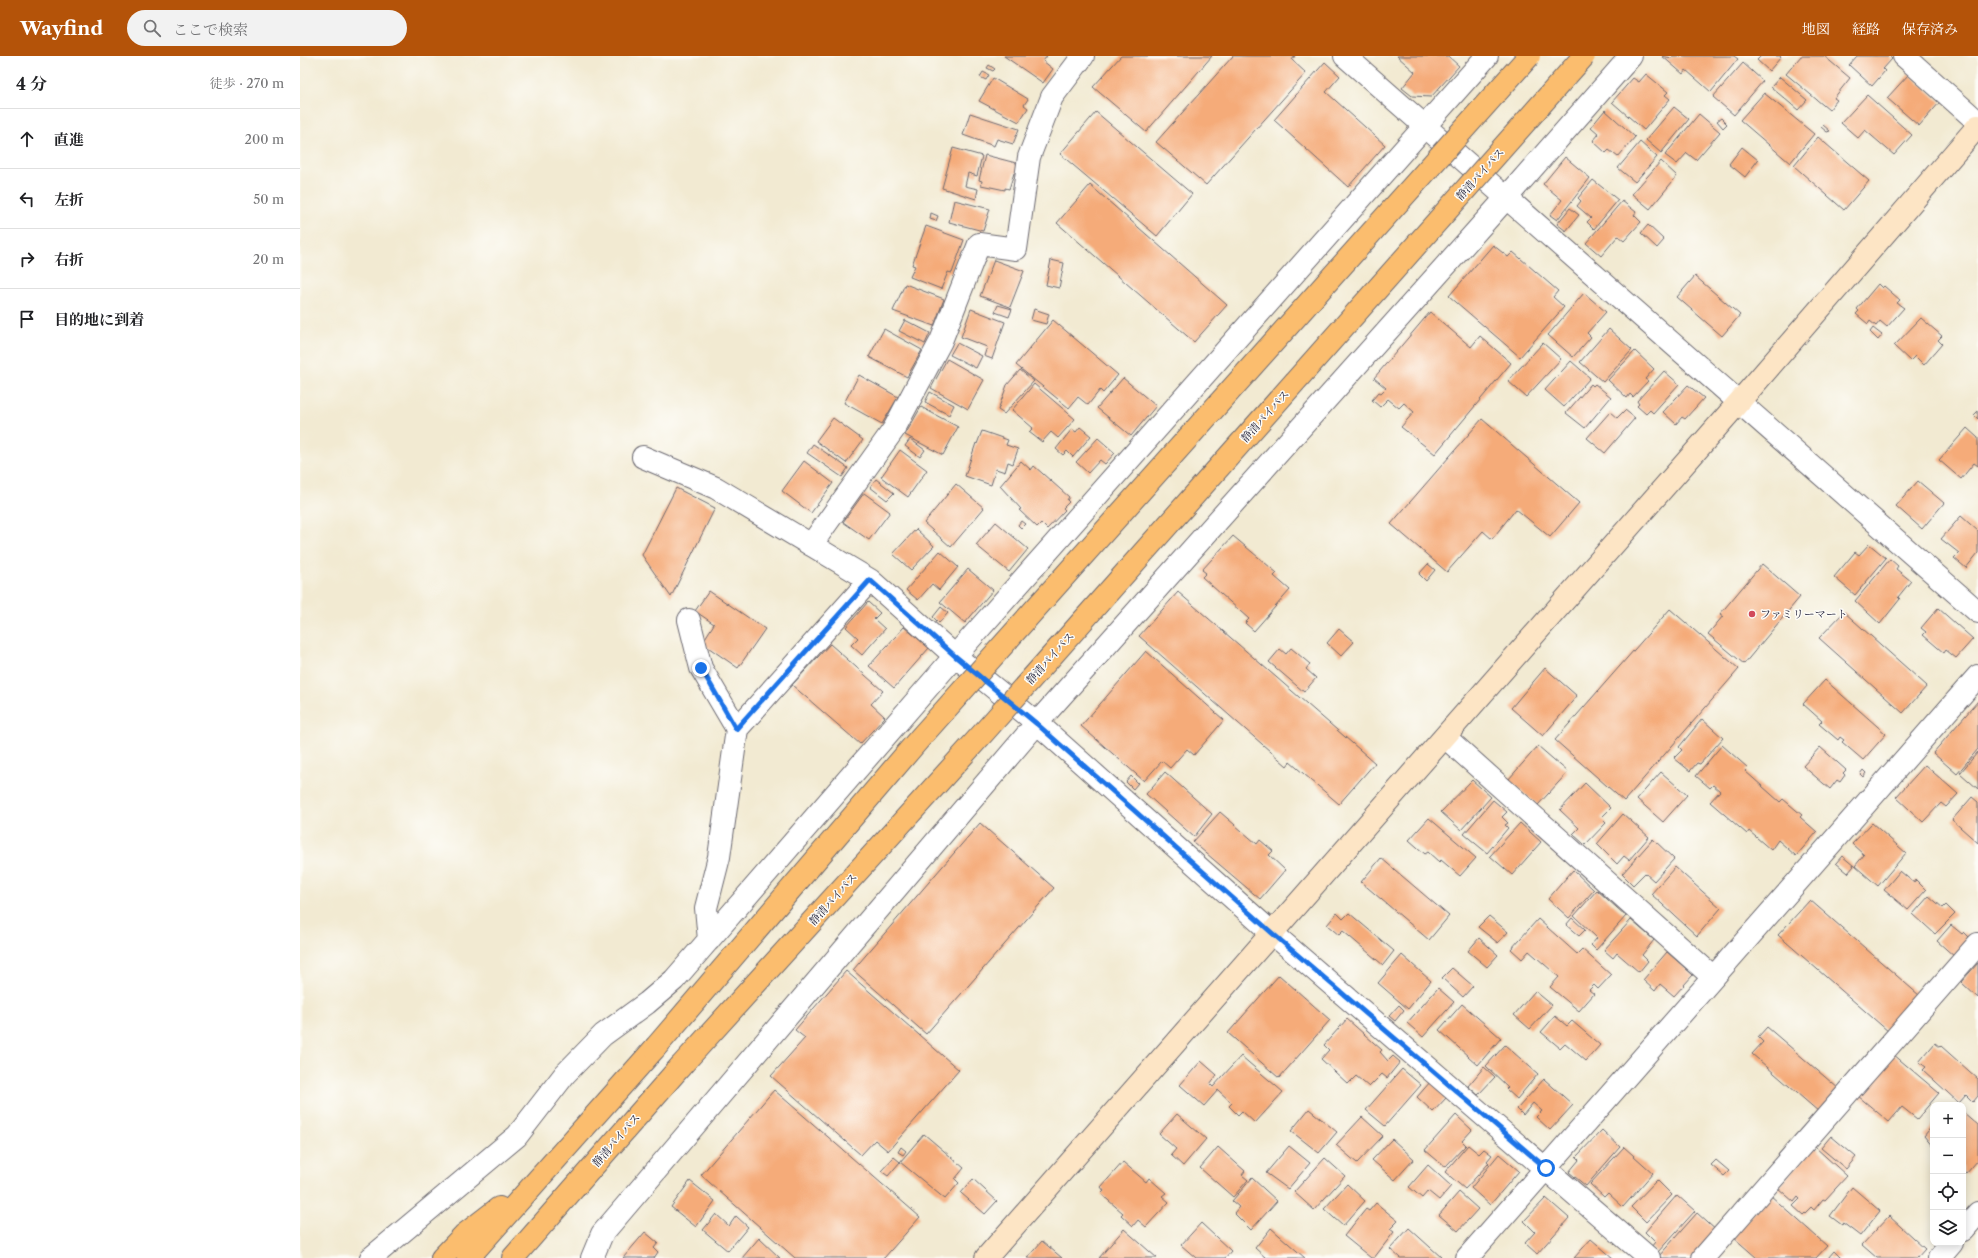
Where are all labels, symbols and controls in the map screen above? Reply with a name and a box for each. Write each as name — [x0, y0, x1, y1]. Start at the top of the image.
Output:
search box — [127, 10, 407, 46]
text: Wayfind — [20, 17, 103, 40]
icon: search — [141, 17, 163, 39]
text: ここで検索 — [173, 20, 248, 39]
text: 地図 — [1802, 20, 1830, 38]
text: 経路 — [1852, 20, 1880, 38]
text: 保存済み — [1902, 20, 1958, 38]
text: 4 分 — [16, 74, 47, 94]
text: 徒歩 · 270 m — [210, 75, 284, 91]
icon: ahead — [16, 128, 38, 150]
text: 直進 — [54, 130, 84, 149]
text: 200 m — [244, 131, 284, 147]
street label: 静清バイパス — [1453, 145, 1507, 203]
icon: left — [16, 188, 38, 210]
text: 左折 — [54, 190, 84, 209]
text: 50 m — [253, 191, 284, 207]
icon: right — [16, 248, 38, 270]
text: 右折 — [54, 250, 84, 269]
text: 20 m — [253, 251, 284, 267]
icon: arrive — [16, 308, 38, 330]
text: 目的地に到着 — [54, 310, 144, 329]
street label: 静清バイパス — [1238, 387, 1292, 445]
place label: ファミリーマート — [1760, 607, 1848, 621]
marker: ファミリーマート — [1747, 609, 1757, 619]
street label: 静清バイパス — [1023, 629, 1077, 687]
route end — [692, 659, 710, 677]
street label: 静清バイパス — [806, 870, 860, 928]
map controls — [1930, 1102, 1966, 1246]
button: + — [1930, 1102, 1966, 1138]
street label: 静清バイパス — [589, 1111, 643, 1169]
button: − — [1930, 1138, 1966, 1174]
route start — [1537, 1159, 1555, 1177]
button: locate — [1930, 1174, 1966, 1210]
button: layers — [1930, 1210, 1966, 1246]

